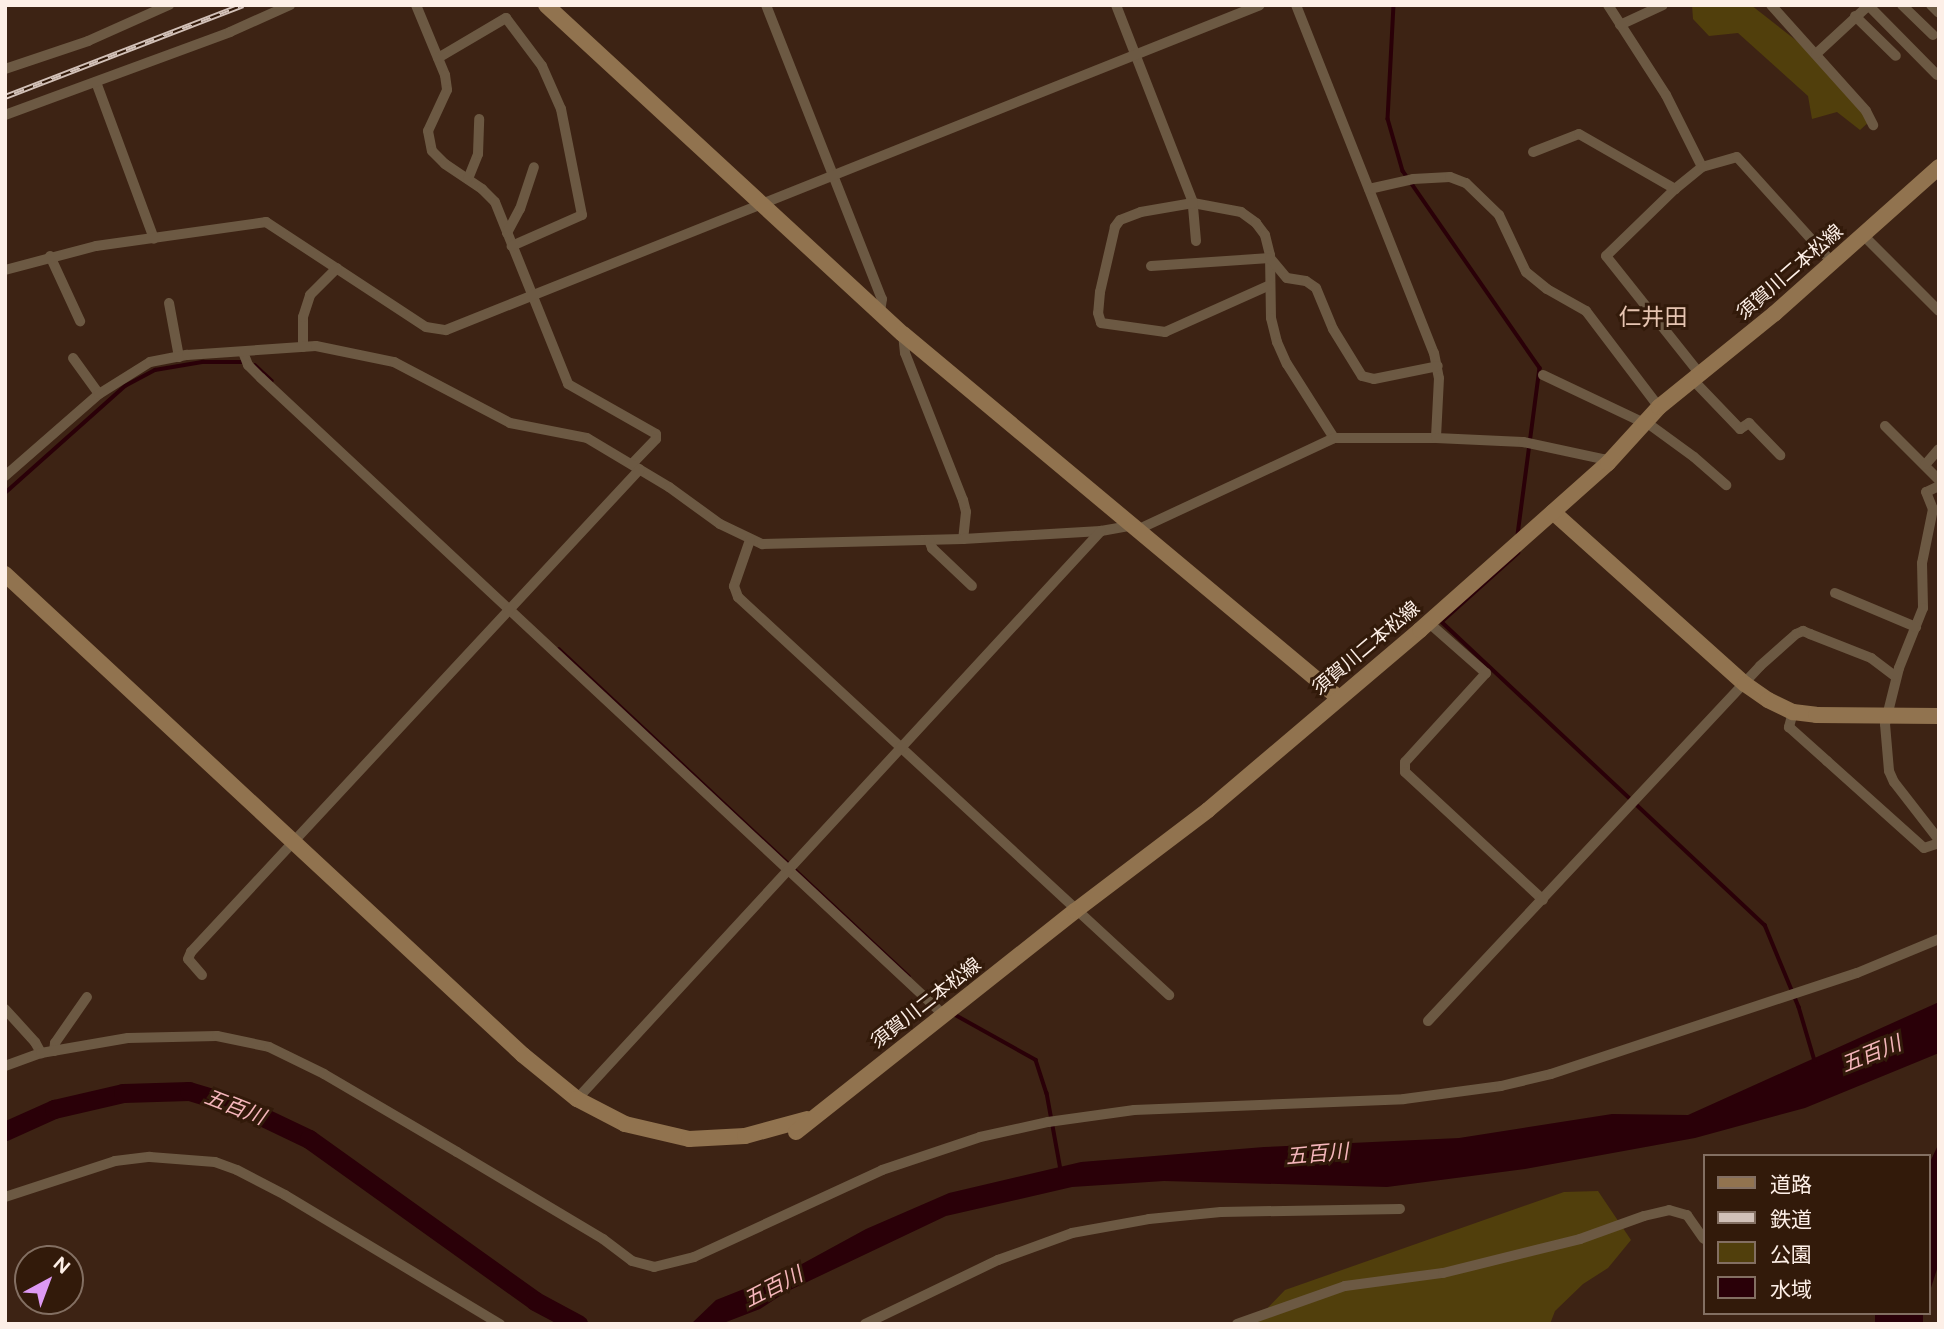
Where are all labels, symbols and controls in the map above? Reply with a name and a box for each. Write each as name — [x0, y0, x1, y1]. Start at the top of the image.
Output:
street label: 須賀川二本松線 — [1732, 220, 1848, 324]
district label: 仁井田 — [1619, 303, 1687, 331]
street label: 須賀川二本松線 — [1308, 597, 1424, 699]
street label: 須賀川二本松線 — [867, 953, 985, 1053]
water label: 五百川 — [1837, 1031, 1905, 1077]
water label: 五百川 — [201, 1084, 269, 1130]
water label: 五百川 — [1285, 1139, 1349, 1169]
legend — [1702, 1154, 1930, 1315]
text: 道路 — [1770, 1172, 1812, 1197]
text: 鉄道 — [1770, 1207, 1812, 1232]
text: 公園 — [1770, 1242, 1812, 1267]
north arrow — [14, 1245, 84, 1315]
text: N — [49, 1252, 75, 1279]
water label: 五百川 — [739, 1261, 807, 1313]
text: 水域 — [1770, 1277, 1812, 1302]

